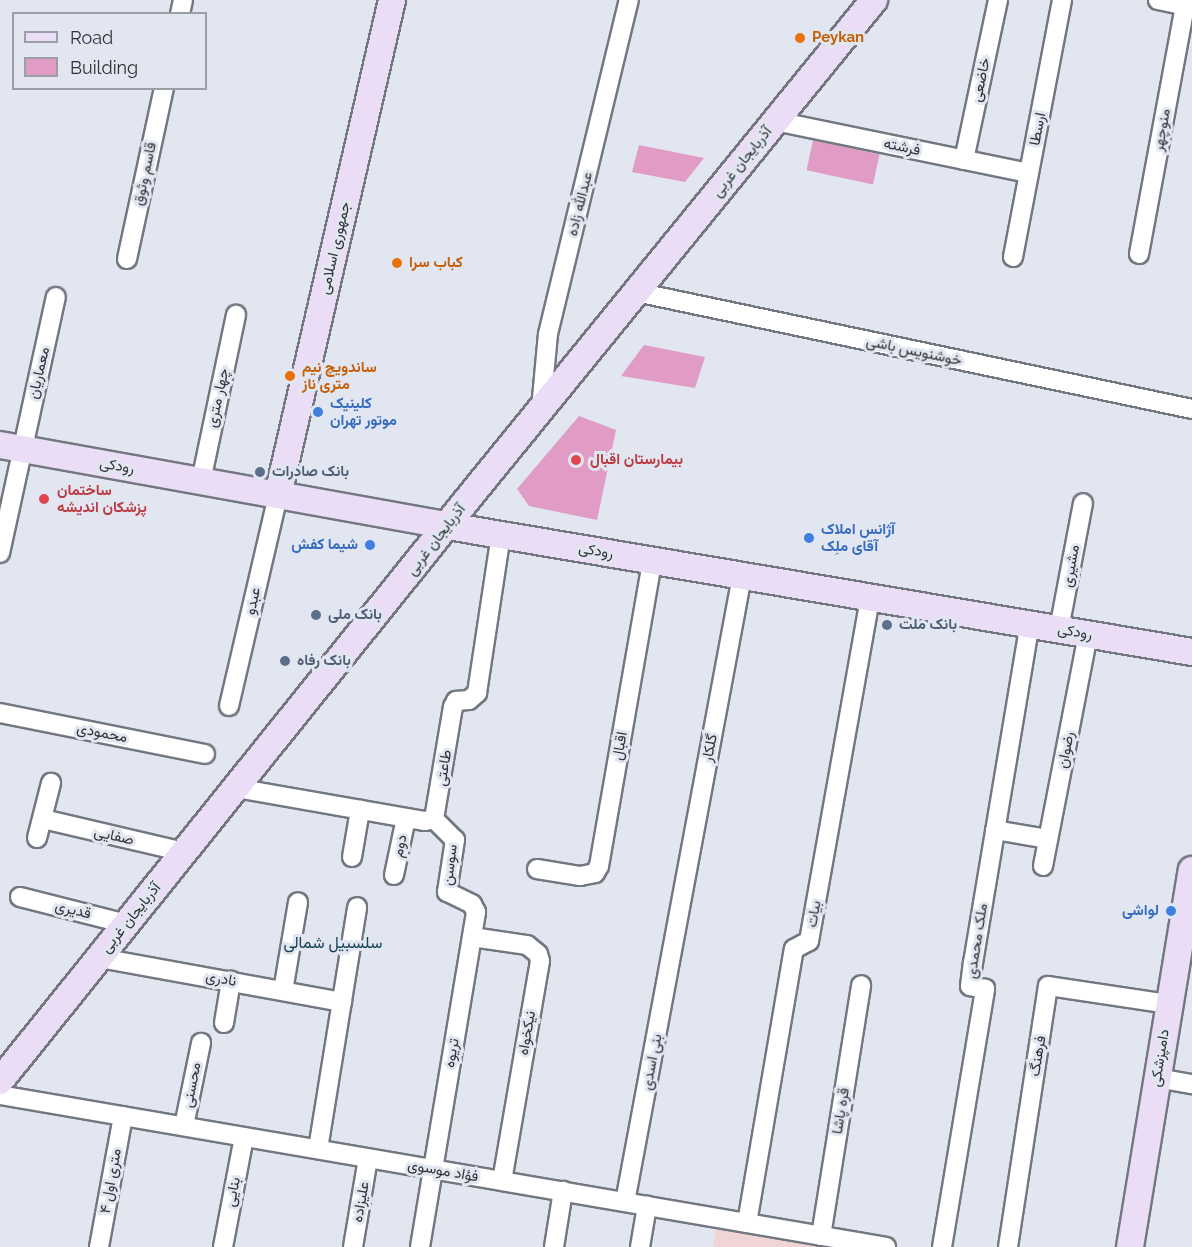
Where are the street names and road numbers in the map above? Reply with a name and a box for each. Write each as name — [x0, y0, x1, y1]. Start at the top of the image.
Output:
street label: خاضعی — [968, 56, 994, 104]
street label: منوچهر — [1149, 107, 1175, 153]
street label: ارسطا — [1026, 111, 1050, 147]
street label: آذربایجان غربی — [708, 123, 776, 201]
street label: فرشته — [882, 134, 922, 160]
street label: قاسم وثوق — [130, 141, 160, 207]
street label: عبدالله زاده — [563, 170, 597, 238]
street label: جمهوری اسلامی — [316, 200, 354, 296]
street label: خوشنویس باشی — [865, 332, 963, 370]
street label: معماریان — [24, 345, 54, 401]
street label: چهار متری — [203, 367, 233, 429]
street label: رودکی — [98, 454, 136, 478]
street label: آذربایجان غربی — [403, 501, 469, 579]
street label: رودکی — [577, 539, 615, 563]
street label: مشیری — [1058, 543, 1084, 589]
street label: عبدو — [241, 585, 265, 617]
street label: رودکی — [1056, 620, 1094, 644]
street label: محمودی — [75, 719, 129, 747]
street label: اقبال — [609, 730, 631, 762]
street label: رضوان — [1054, 730, 1078, 770]
street label: گلکار — [698, 732, 722, 764]
street label: طاعتی — [432, 749, 456, 787]
street label: صفایی — [92, 823, 136, 849]
street label: دوم — [389, 833, 411, 859]
street label: سوسن — [439, 843, 461, 887]
street label: آذربایجان غربی — [97, 879, 165, 957]
street label: قدیری — [53, 897, 93, 923]
street label: بیات — [803, 899, 825, 929]
street label: ملک محمدی — [962, 902, 992, 980]
street label: نادری — [204, 967, 238, 991]
street label: نیکخواه — [514, 1009, 540, 1057]
street label: دامپزشکی — [1147, 1028, 1173, 1088]
street label: بنی اسدی — [638, 1032, 666, 1092]
street label: فرهنگ — [1026, 1034, 1050, 1078]
street label: تریوه — [441, 1037, 463, 1069]
street label: محسنی — [179, 1061, 205, 1109]
street label: قره پاشا — [828, 1087, 854, 1135]
street label: ۴ متری اول — [96, 1147, 126, 1215]
street label: فؤاد موسوی — [406, 1156, 480, 1186]
street label: بنایی — [221, 1176, 245, 1208]
street label: علیزاده — [349, 1180, 373, 1224]

